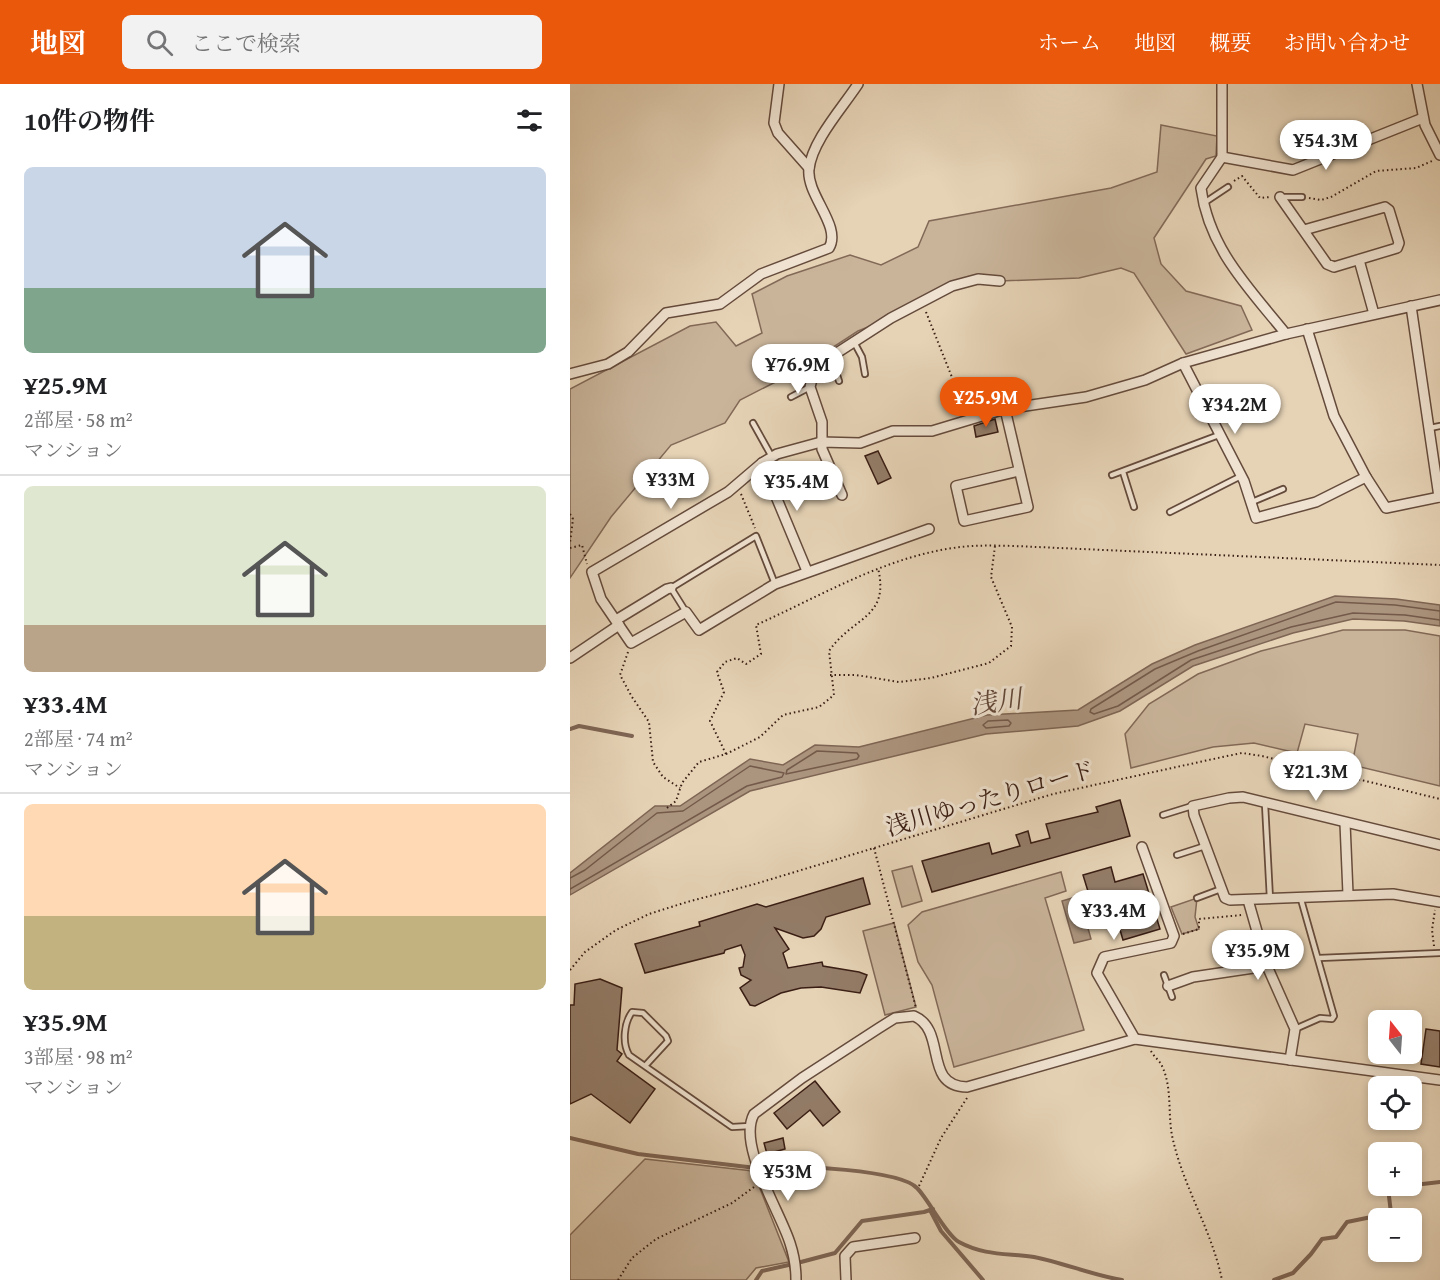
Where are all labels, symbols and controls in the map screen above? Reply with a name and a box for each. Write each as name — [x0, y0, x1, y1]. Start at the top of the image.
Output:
search box — [122, 15, 542, 69]
text: 地図 — [30, 22, 86, 63]
icon: search — [143, 26, 176, 59]
text: ここで検索 — [191, 27, 301, 59]
text: ホーム — [1038, 27, 1101, 58]
text: 地図 — [1134, 27, 1176, 58]
text: 概要 — [1209, 27, 1251, 58]
text: お問い合わせ — [1284, 27, 1410, 58]
text: 10件の物件 — [24, 101, 155, 140]
icon: filters — [513, 104, 546, 137]
pin: ¥54.3M — [1277, 120, 1375, 171]
text: ¥54.3M — [1294, 125, 1358, 154]
icon: home — [231, 206, 339, 314]
pin: ¥76.9M — [749, 344, 847, 395]
text: ¥76.9M — [766, 349, 830, 378]
text: ¥25.9M — [24, 365, 108, 404]
pin: ¥25.9M — [937, 377, 1035, 428]
text: ¥25.9M — [954, 382, 1018, 411]
pin: ¥34.2M — [1186, 384, 1284, 435]
text: ¥34.2M — [1203, 389, 1267, 418]
text: 2部屋 · 58 m² — [24, 405, 133, 434]
text: マンション — [24, 435, 123, 464]
pin: ¥33M — [635, 459, 707, 510]
pin: ¥35.4M — [748, 461, 846, 512]
text: ¥33M — [647, 464, 695, 493]
text: ¥35.4M — [765, 466, 829, 495]
icon: home — [231, 525, 339, 633]
water label: 浅川 — [968, 678, 1027, 724]
text: ¥33.4M — [24, 684, 108, 723]
text: 2部屋 · 74 m² — [24, 724, 133, 753]
street label: 浅川ゆったりロード — [881, 751, 1099, 845]
pin: ¥21.3M — [1267, 751, 1365, 802]
text: マンション — [24, 754, 123, 783]
text: ¥21.3M — [1284, 756, 1348, 785]
icon: home — [231, 843, 339, 951]
pin: ¥33.4M — [1065, 890, 1163, 941]
text: ¥33.4M — [1082, 895, 1146, 924]
pin: ¥35.9M — [1209, 930, 1307, 981]
text: ¥35.9M — [1226, 935, 1290, 964]
text: ¥35.9M — [24, 1002, 108, 1041]
north arrow — [1368, 1010, 1422, 1064]
map controls — [1368, 1010, 1422, 1262]
text: 3部屋 · 98 m² — [24, 1042, 133, 1071]
text: マンション — [24, 1072, 123, 1101]
button: locate — [1368, 1076, 1422, 1130]
button: + — [1368, 1142, 1422, 1196]
pin: ¥53M — [752, 1151, 824, 1202]
text: ¥53M — [764, 1156, 812, 1185]
button: − — [1368, 1208, 1422, 1262]

